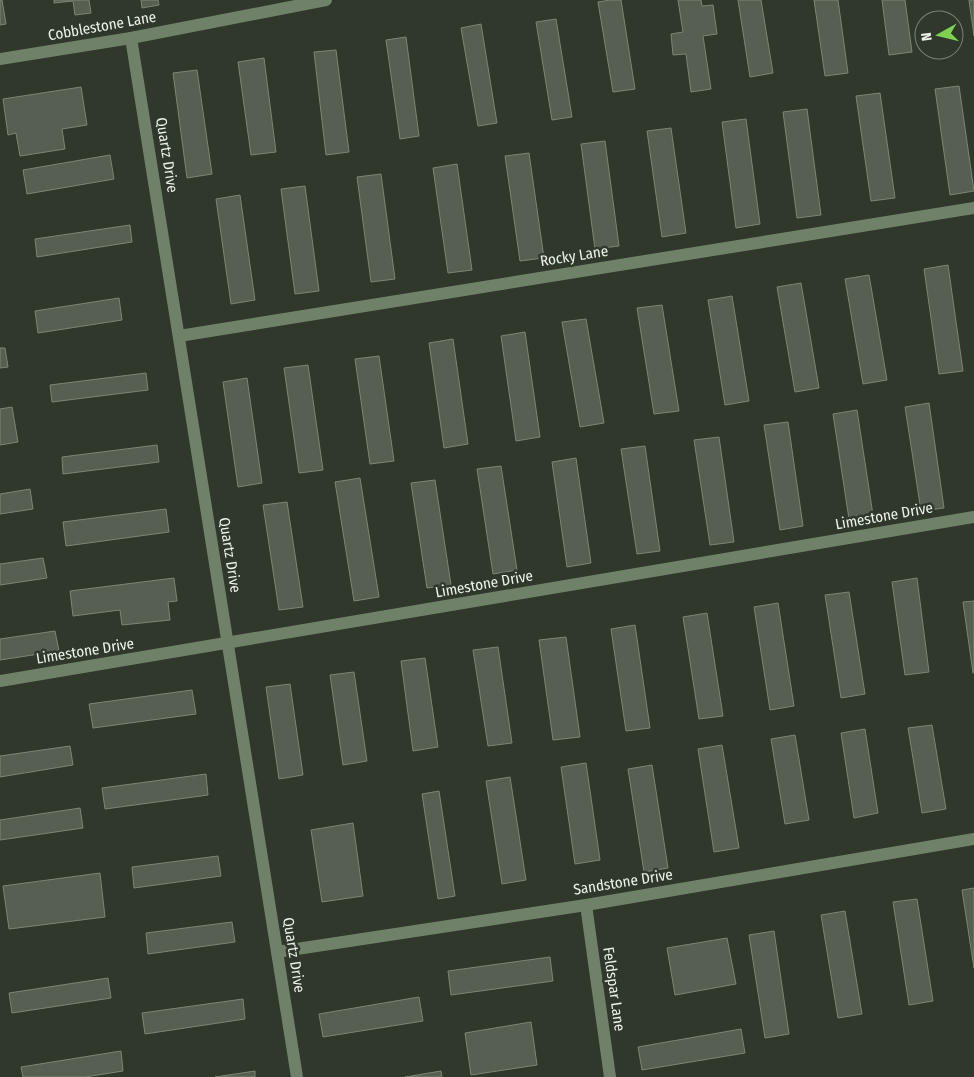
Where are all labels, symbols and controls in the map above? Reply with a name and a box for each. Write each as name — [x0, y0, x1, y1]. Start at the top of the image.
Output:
street label: Cobblestone Lane — [47, 8, 157, 44]
north arrow — [914, 10, 964, 60]
text: N — [918, 31, 936, 42]
street label: Quartz Drive — [152, 116, 182, 194]
street label: Rocky Lane — [539, 242, 609, 270]
street label: Limestone Drive — [834, 499, 934, 533]
street label: Quartz Drive — [215, 516, 245, 594]
street label: Limestone Drive — [434, 567, 534, 601]
street label: Limestone Drive — [35, 634, 135, 668]
street label: Sandstone Drive — [572, 865, 674, 899]
street label: Quartz Drive — [279, 916, 309, 994]
street label: Feldspar Lane — [599, 946, 629, 1032]

